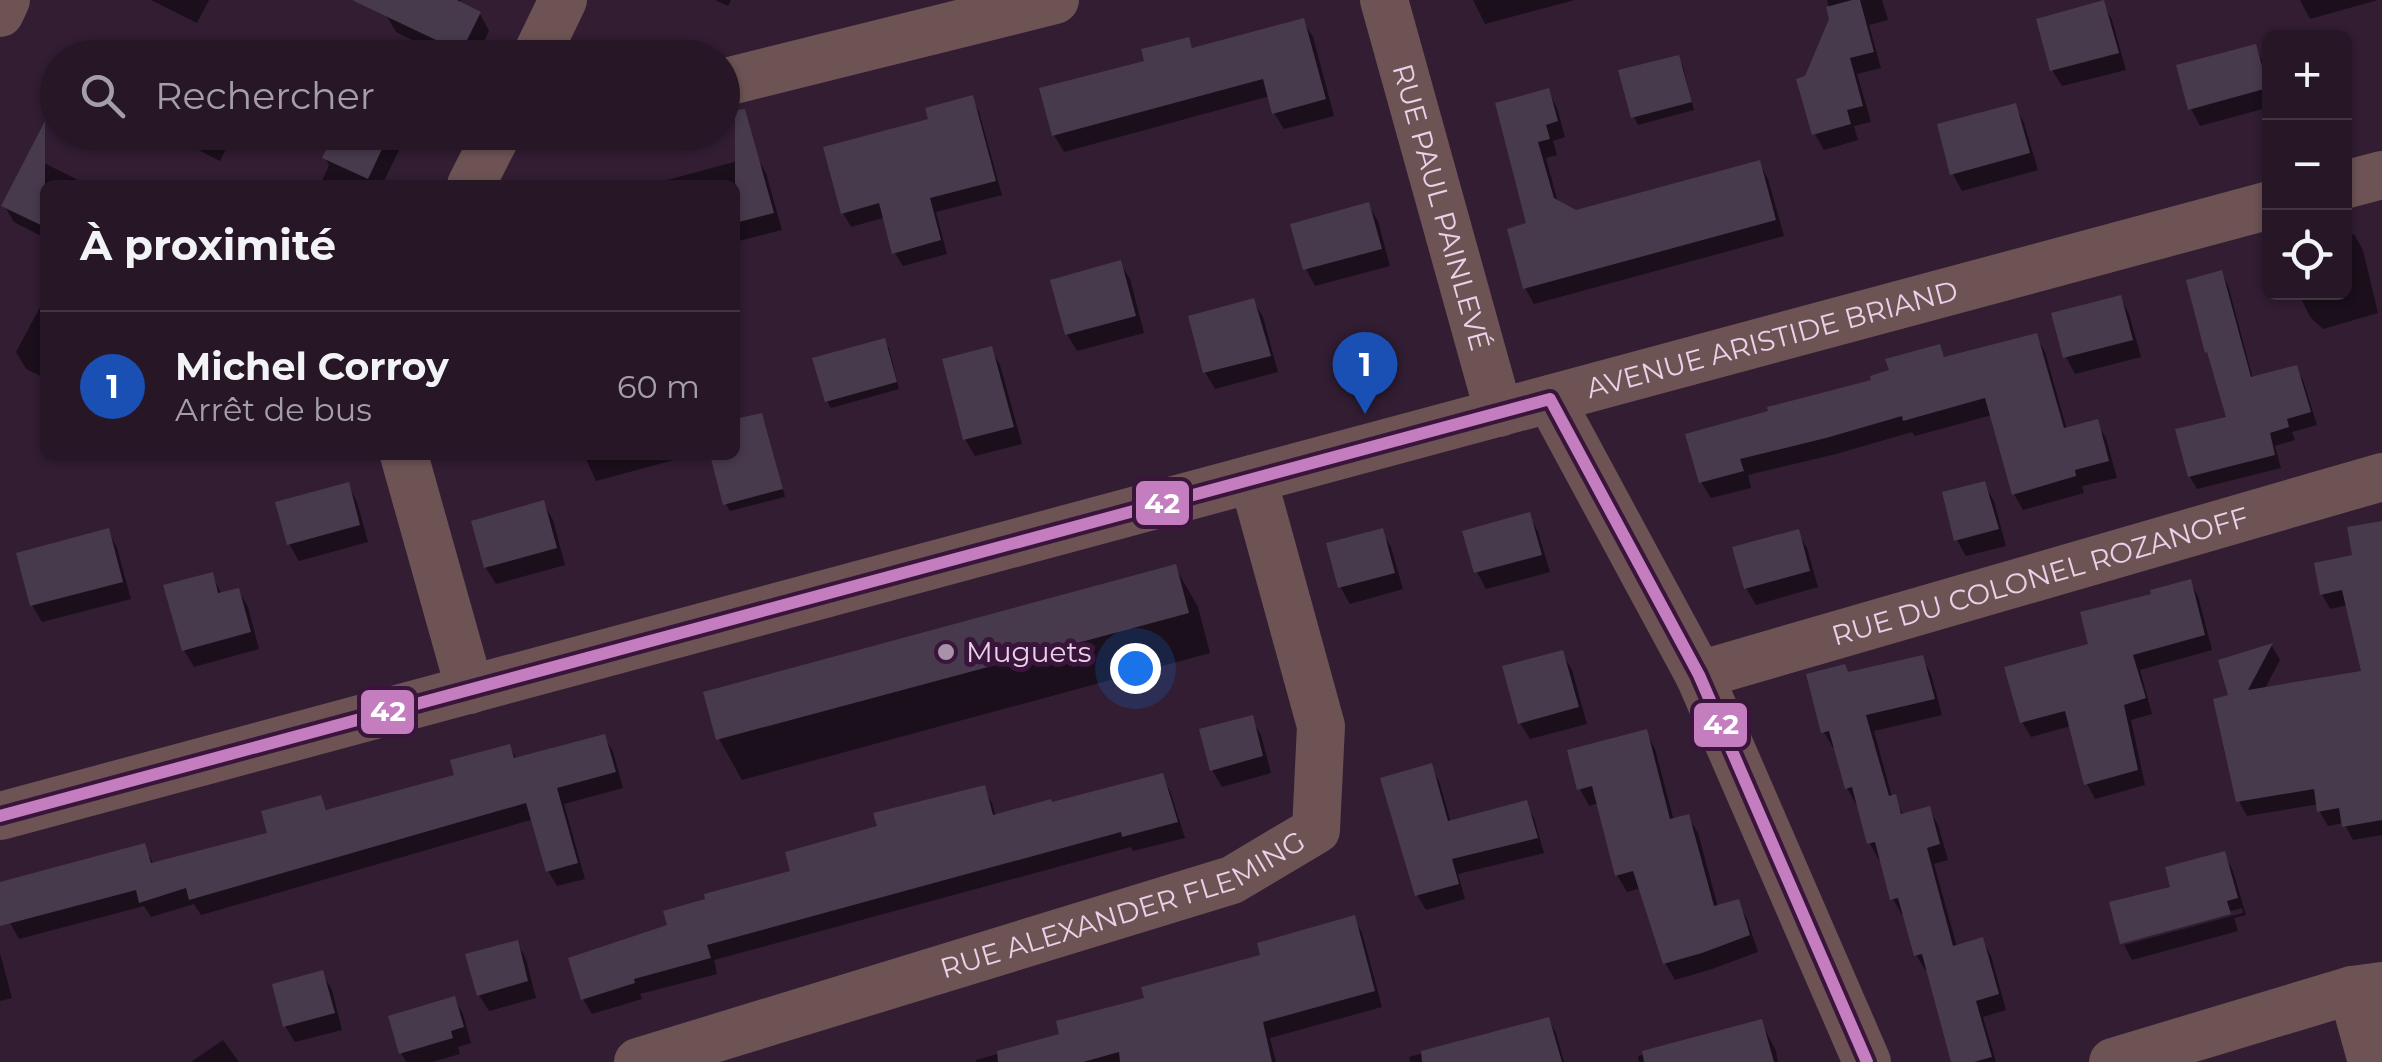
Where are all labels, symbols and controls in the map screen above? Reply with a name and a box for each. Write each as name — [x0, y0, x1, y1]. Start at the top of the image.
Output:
map controls — [2262, 30, 2352, 300]
button: + — [2262, 30, 2352, 120]
search box — [40, 40, 740, 150]
street label: RUE PAUL PAINLEVÉ — [1386, 60, 1498, 354]
icon: search — [75, 68, 130, 123]
text: Rechercher — [155, 72, 375, 119]
button: − — [2262, 120, 2352, 210]
button: locate — [2262, 210, 2352, 300]
text: À proximité — [80, 219, 336, 271]
street label: AVENUE ARISTIDE BRIAND — [1582, 273, 1961, 405]
pin: 1 — [1332, 332, 1398, 414]
text: Michel Corroy — [175, 343, 449, 390]
text: 1 — [106, 367, 119, 406]
text: 60 m — [617, 367, 700, 406]
text: Arrêt de bus — [175, 390, 372, 429]
line badge: 42 — [1134, 479, 1191, 527]
text: 42 — [1144, 486, 1180, 520]
street label: RUE DU COLONEL ROZANOFF — [1828, 500, 2252, 653]
place label: Muguets — [966, 635, 1092, 669]
marker: Muguets — [935, 641, 957, 663]
your location — [1110, 643, 1161, 694]
line badge: 42 — [359, 688, 416, 736]
text: 42 — [370, 694, 406, 728]
line badge: 42 — [1692, 701, 1749, 749]
text: 42 — [1703, 707, 1739, 741]
street label: RUE ALEXANDER FLEMING — [936, 824, 1311, 985]

